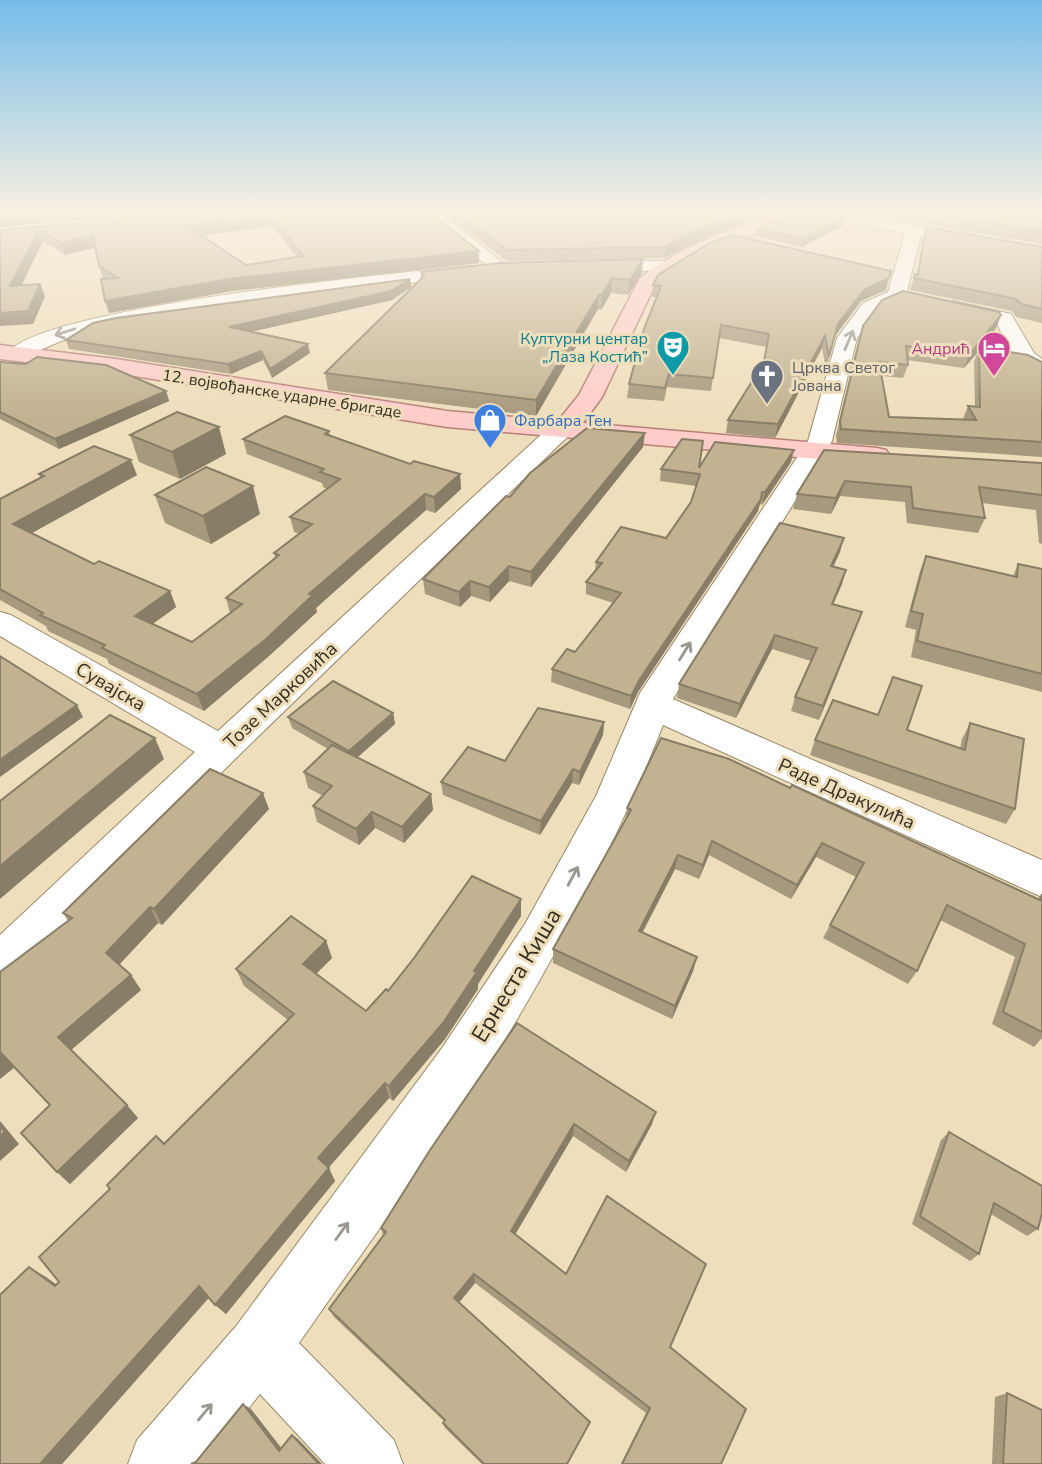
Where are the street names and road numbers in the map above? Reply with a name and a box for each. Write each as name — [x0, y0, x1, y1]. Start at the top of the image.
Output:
street label: 12. војвођанске ударне бригаде — [161, 364, 403, 424]
street label: Тозе Марковића — [218, 636, 343, 755]
street label: Сувајска — [71, 656, 150, 717]
street label: Раде Дракулића — [774, 752, 919, 836]
street label: Ернеста Киша — [464, 902, 569, 1048]

